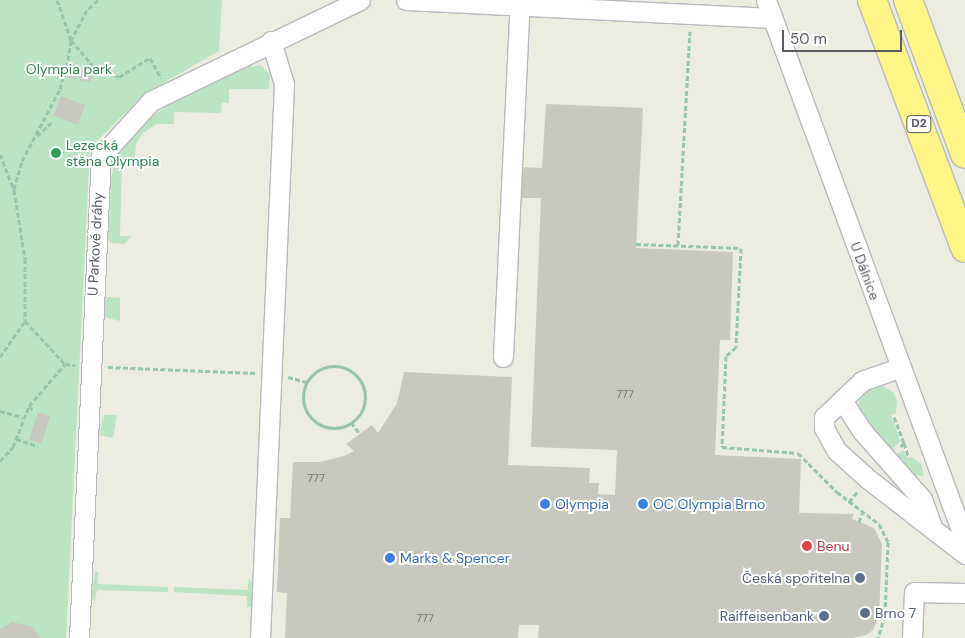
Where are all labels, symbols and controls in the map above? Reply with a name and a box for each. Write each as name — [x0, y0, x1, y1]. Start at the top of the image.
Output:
scale bar — [785, 20, 905, 52]
text: 50 m — [790, 29, 827, 49]
park label: Olympia park — [26, 61, 112, 77]
road number: D2 — [905, 115, 933, 134]
place label: Lezecká stěna Olympia — [66, 137, 159, 170]
marker: Lezecká stěna Olympia — [50, 147, 62, 159]
street label: U Parkové dráhy — [84, 192, 106, 296]
street label: U Dálnice — [847, 240, 883, 302]
house number: 777 — [616, 387, 634, 401]
house number: 777 — [307, 471, 325, 485]
place label: Olympia — [555, 496, 609, 512]
place label: OC Olympia Brno — [653, 496, 765, 512]
marker: Olympia — [539, 498, 551, 510]
marker: OC Olympia Brno — [637, 498, 649, 510]
place label: Benu — [817, 538, 849, 554]
marker: Benu — [801, 540, 813, 552]
place label: Marks & Spencer — [400, 550, 510, 566]
marker: Marks & Spencer — [384, 552, 396, 564]
place label: Česká spořitelna — [742, 570, 850, 586]
marker: Česká spořitelna — [854, 572, 866, 584]
place label: Brno 7 — [875, 605, 916, 621]
marker: Brno 7 — [859, 607, 871, 619]
place label: Raiffeisenbank — [720, 608, 814, 624]
marker: Raiffeisenbank — [818, 610, 830, 622]
house number: 777 — [416, 611, 434, 625]

